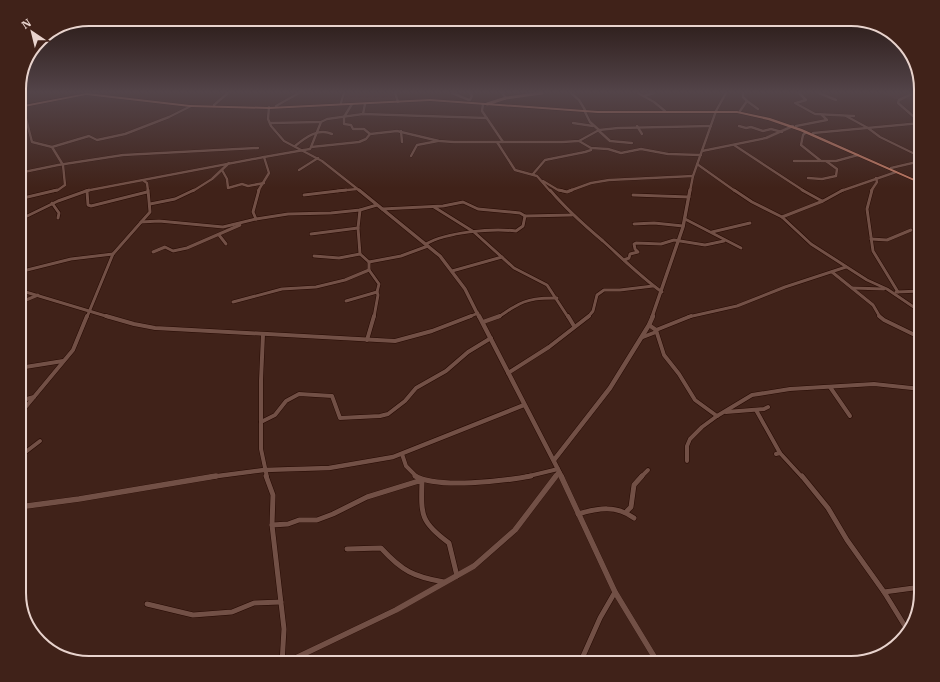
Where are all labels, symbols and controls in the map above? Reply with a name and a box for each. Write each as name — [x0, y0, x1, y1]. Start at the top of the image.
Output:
north arrow — [12, 12, 52, 52]
text: N — [19, 15, 34, 32]

